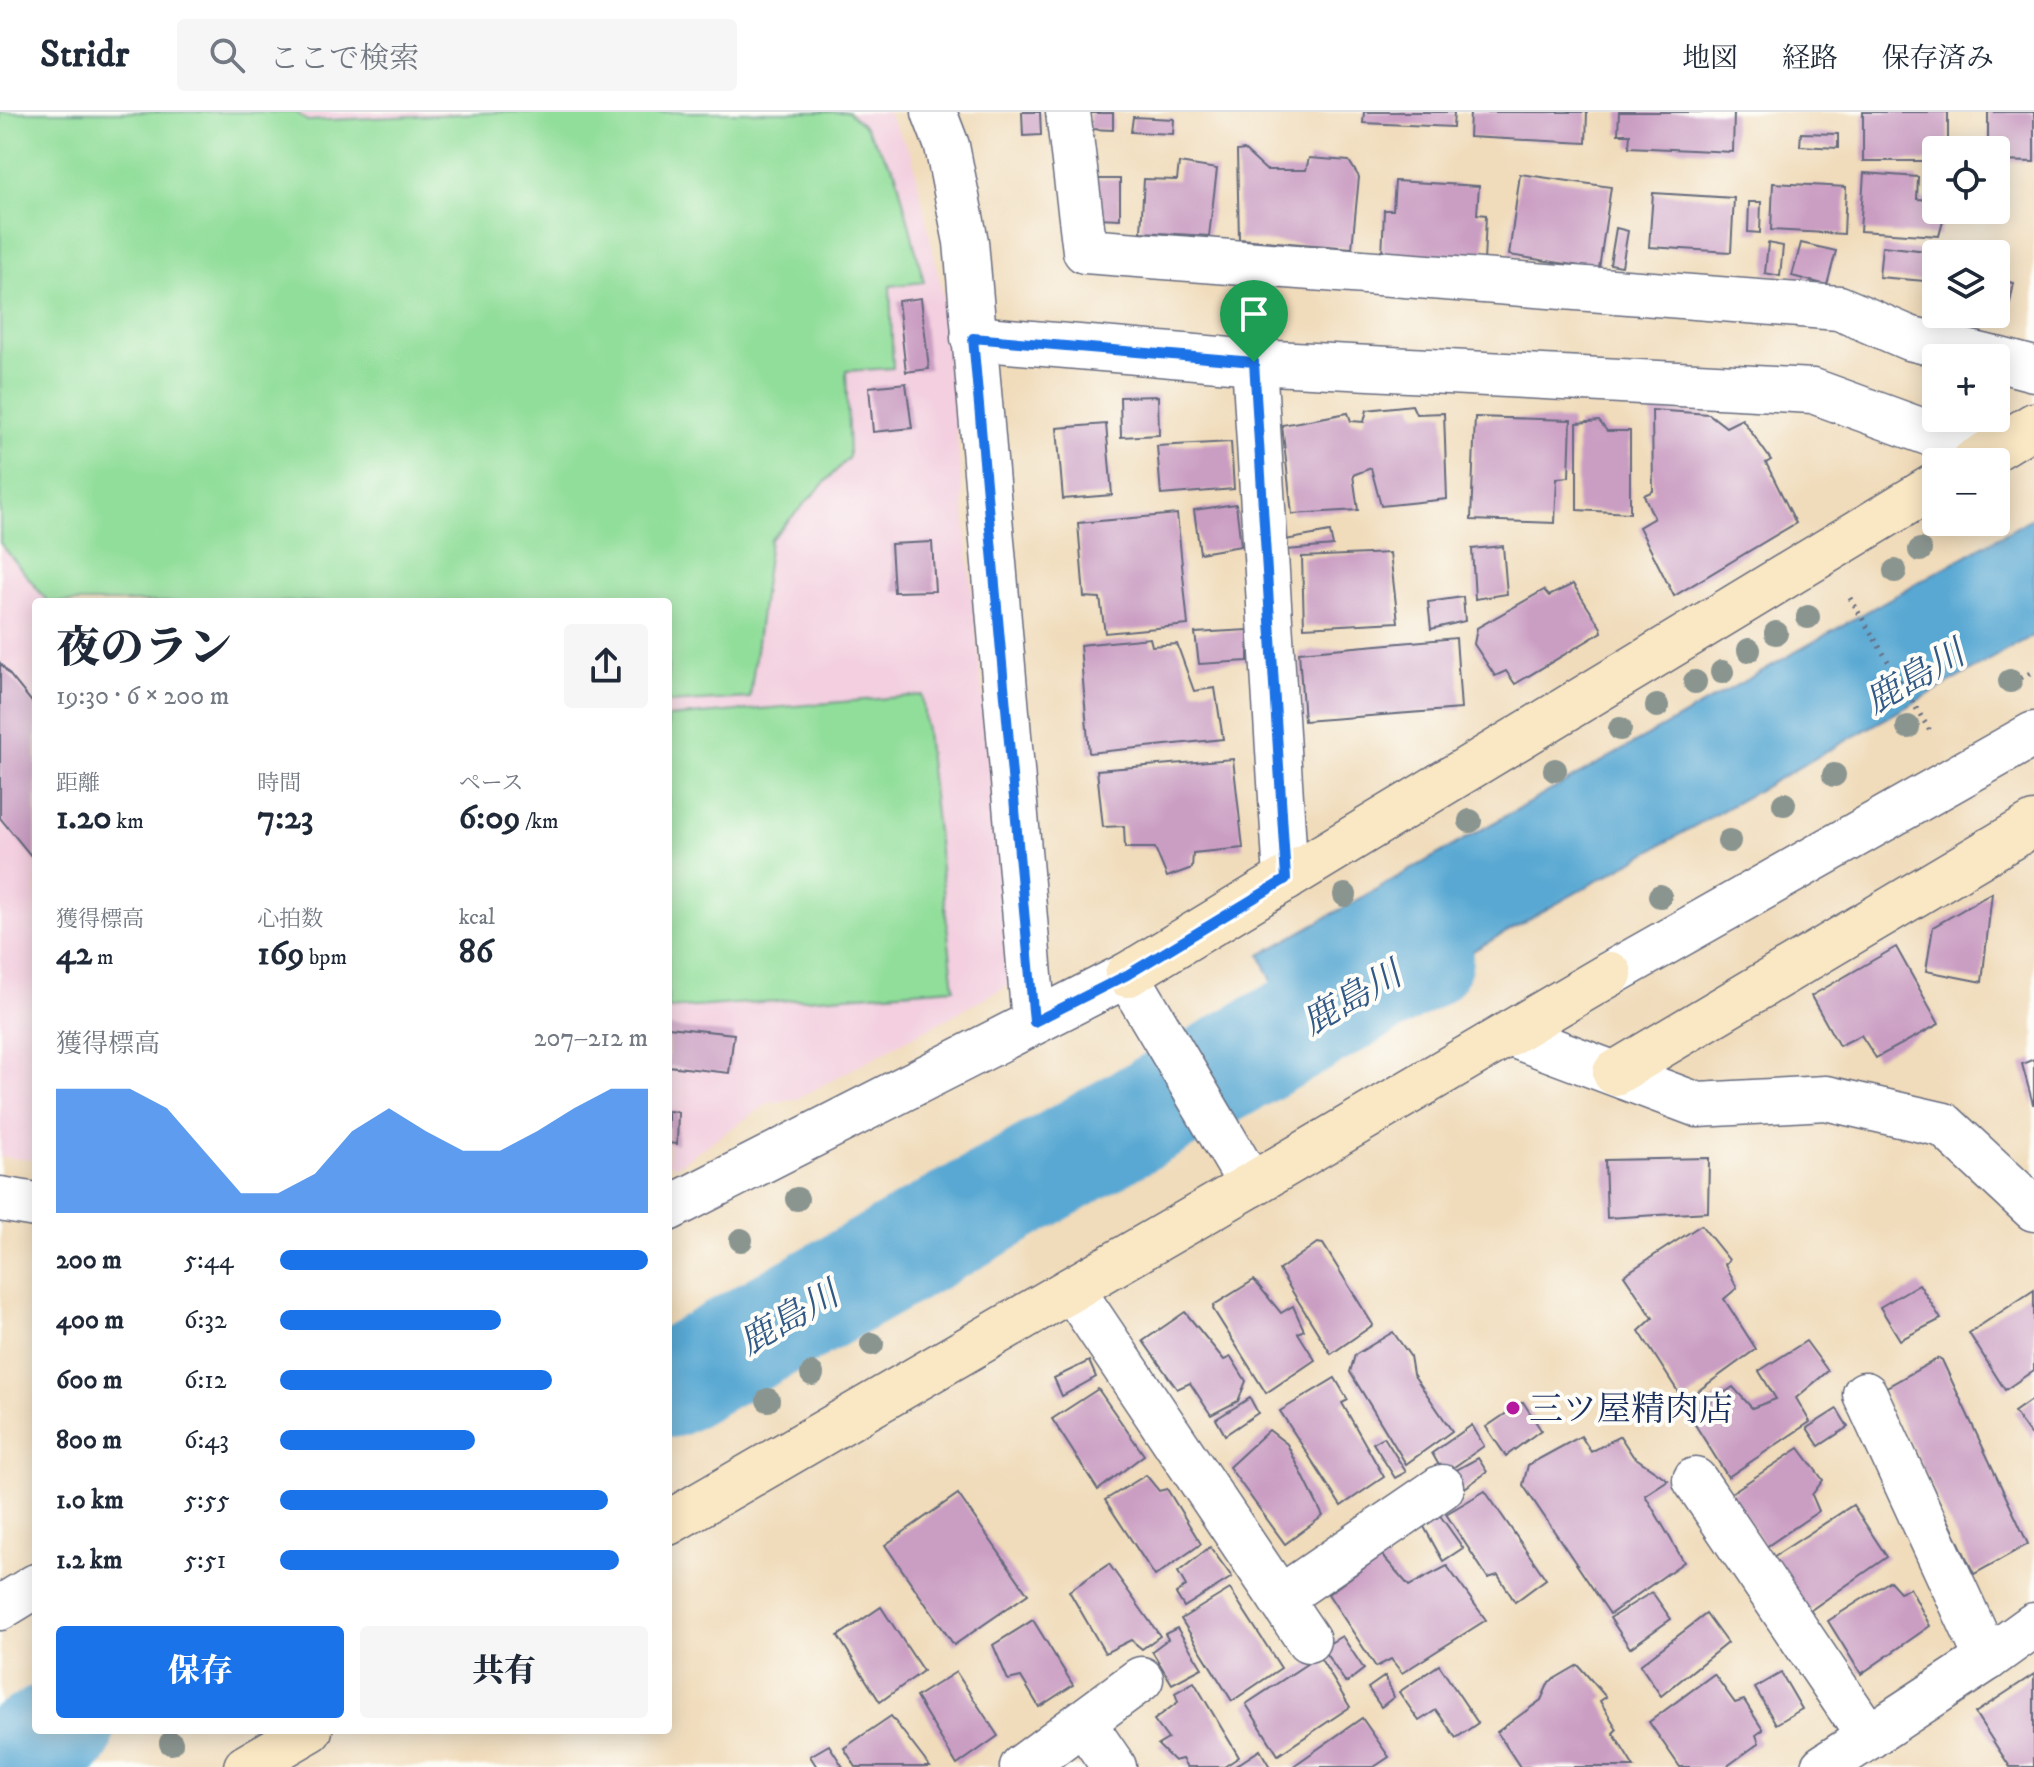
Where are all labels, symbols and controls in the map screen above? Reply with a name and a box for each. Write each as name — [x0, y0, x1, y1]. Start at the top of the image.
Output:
search box — [177, 19, 737, 91]
text: Stridr — [40, 31, 129, 79]
icon: search — [205, 33, 249, 77]
text: ここで検索 — [269, 41, 419, 78]
text: 地図 — [1682, 41, 1738, 76]
text: 経路 — [1782, 41, 1838, 76]
text: 保存済み — [1882, 41, 1994, 76]
map controls — [1922, 136, 2010, 536]
button: locate — [1922, 136, 2010, 224]
button: layers — [1922, 240, 2010, 328]
pin — [1220, 280, 1288, 362]
icon: arrive — [1232, 292, 1276, 336]
button: + — [1922, 344, 2010, 432]
button: − — [1922, 448, 2010, 536]
text: 夜のラン — [56, 622, 232, 677]
button: share — [564, 624, 648, 708]
water label: 鹿島川 — [1857, 630, 1977, 725]
text: 19:30 · 6 × 200 m — [56, 680, 229, 713]
text: 距離 — [56, 770, 100, 797]
text: 時間 — [257, 770, 301, 797]
text: ペース — [459, 770, 524, 797]
text: 1.20 — [56, 797, 112, 839]
text: 7:23 — [257, 797, 314, 839]
text: 6:09 — [459, 797, 520, 839]
text: km — [112, 808, 144, 835]
text: /km — [520, 808, 559, 835]
text: kcal — [459, 904, 495, 931]
text: 獲得標高 — [56, 906, 144, 933]
text: 心拍数 — [257, 906, 323, 933]
text: 86 — [459, 931, 493, 973]
text: 42 — [56, 933, 92, 975]
text: 169 — [257, 933, 304, 975]
text: m — [92, 944, 114, 971]
text: bpm — [304, 944, 347, 971]
water label: 鹿島川 — [1294, 951, 1414, 1046]
text: 207–212 m — [534, 1022, 648, 1055]
text: 獲得標高 — [56, 1028, 160, 1061]
text: 200 m — [56, 1244, 122, 1277]
text: 5:44 — [184, 1244, 234, 1277]
water label: 鹿島川 — [731, 1271, 851, 1366]
text: 400 m — [56, 1304, 124, 1337]
text: 6:32 — [184, 1304, 227, 1337]
text: 600 m — [56, 1364, 123, 1397]
text: 6:12 — [184, 1364, 227, 1397]
place label: 三ツ屋精肉店 — [1529, 1389, 1733, 1431]
marker: 三ツ屋精肉店 — [1504, 1399, 1522, 1417]
text: 800 m — [56, 1424, 122, 1457]
text: 6:43 — [184, 1424, 229, 1457]
text: 1.0 km — [56, 1484, 124, 1517]
text: 5:55 — [184, 1484, 230, 1517]
text: 1.2 km — [56, 1544, 122, 1577]
text: 5:51 — [184, 1544, 226, 1577]
button: 保存 — [56, 1626, 344, 1718]
button: 共有 — [360, 1626, 648, 1718]

